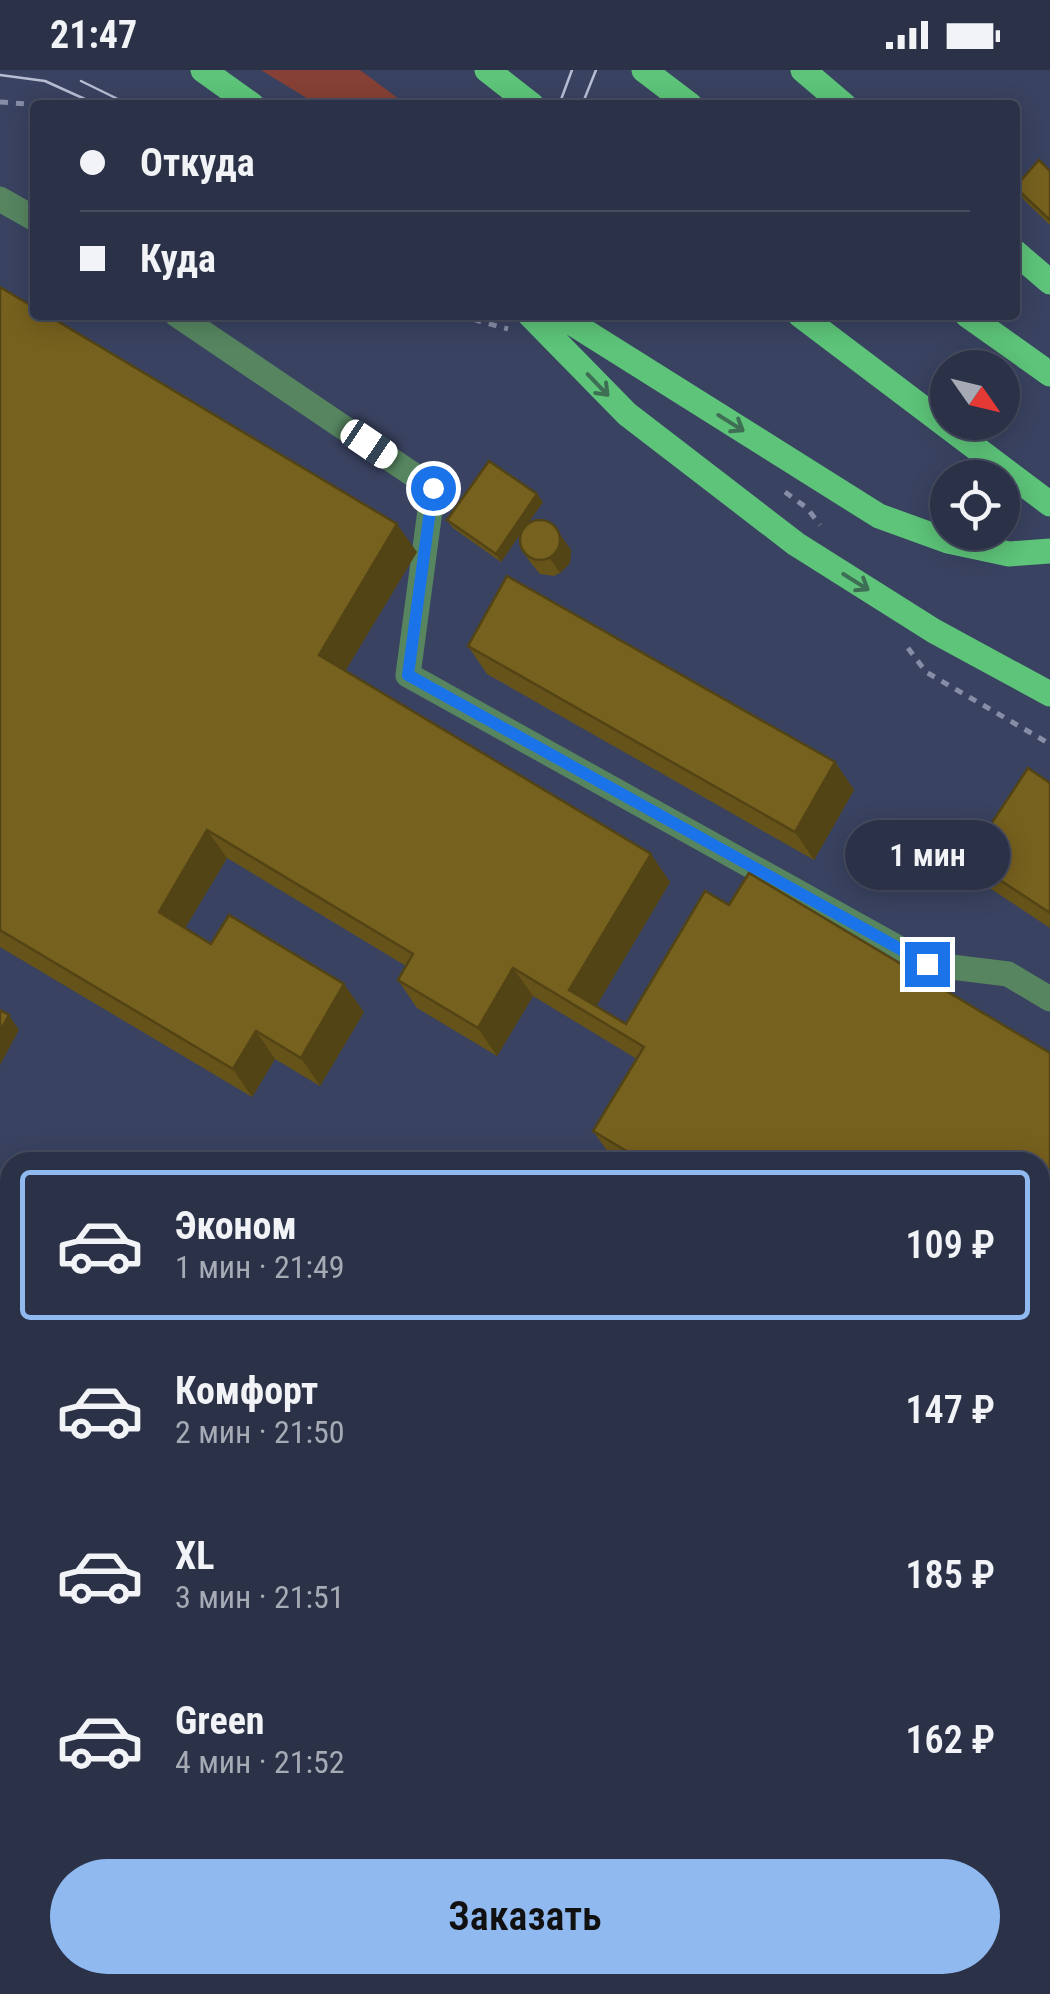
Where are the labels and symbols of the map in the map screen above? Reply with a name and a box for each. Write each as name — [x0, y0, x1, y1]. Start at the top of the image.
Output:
north arrow — [930, 350, 1020, 440]
one-way arrow — [586, 372, 610, 396]
one-way arrow — [716, 412, 745, 433]
car — [336, 415, 402, 473]
route start — [411, 466, 456, 511]
one-way arrow — [841, 572, 870, 592]
callout: 1 мин — [844, 819, 1010, 889]
route end — [905, 942, 950, 987]

